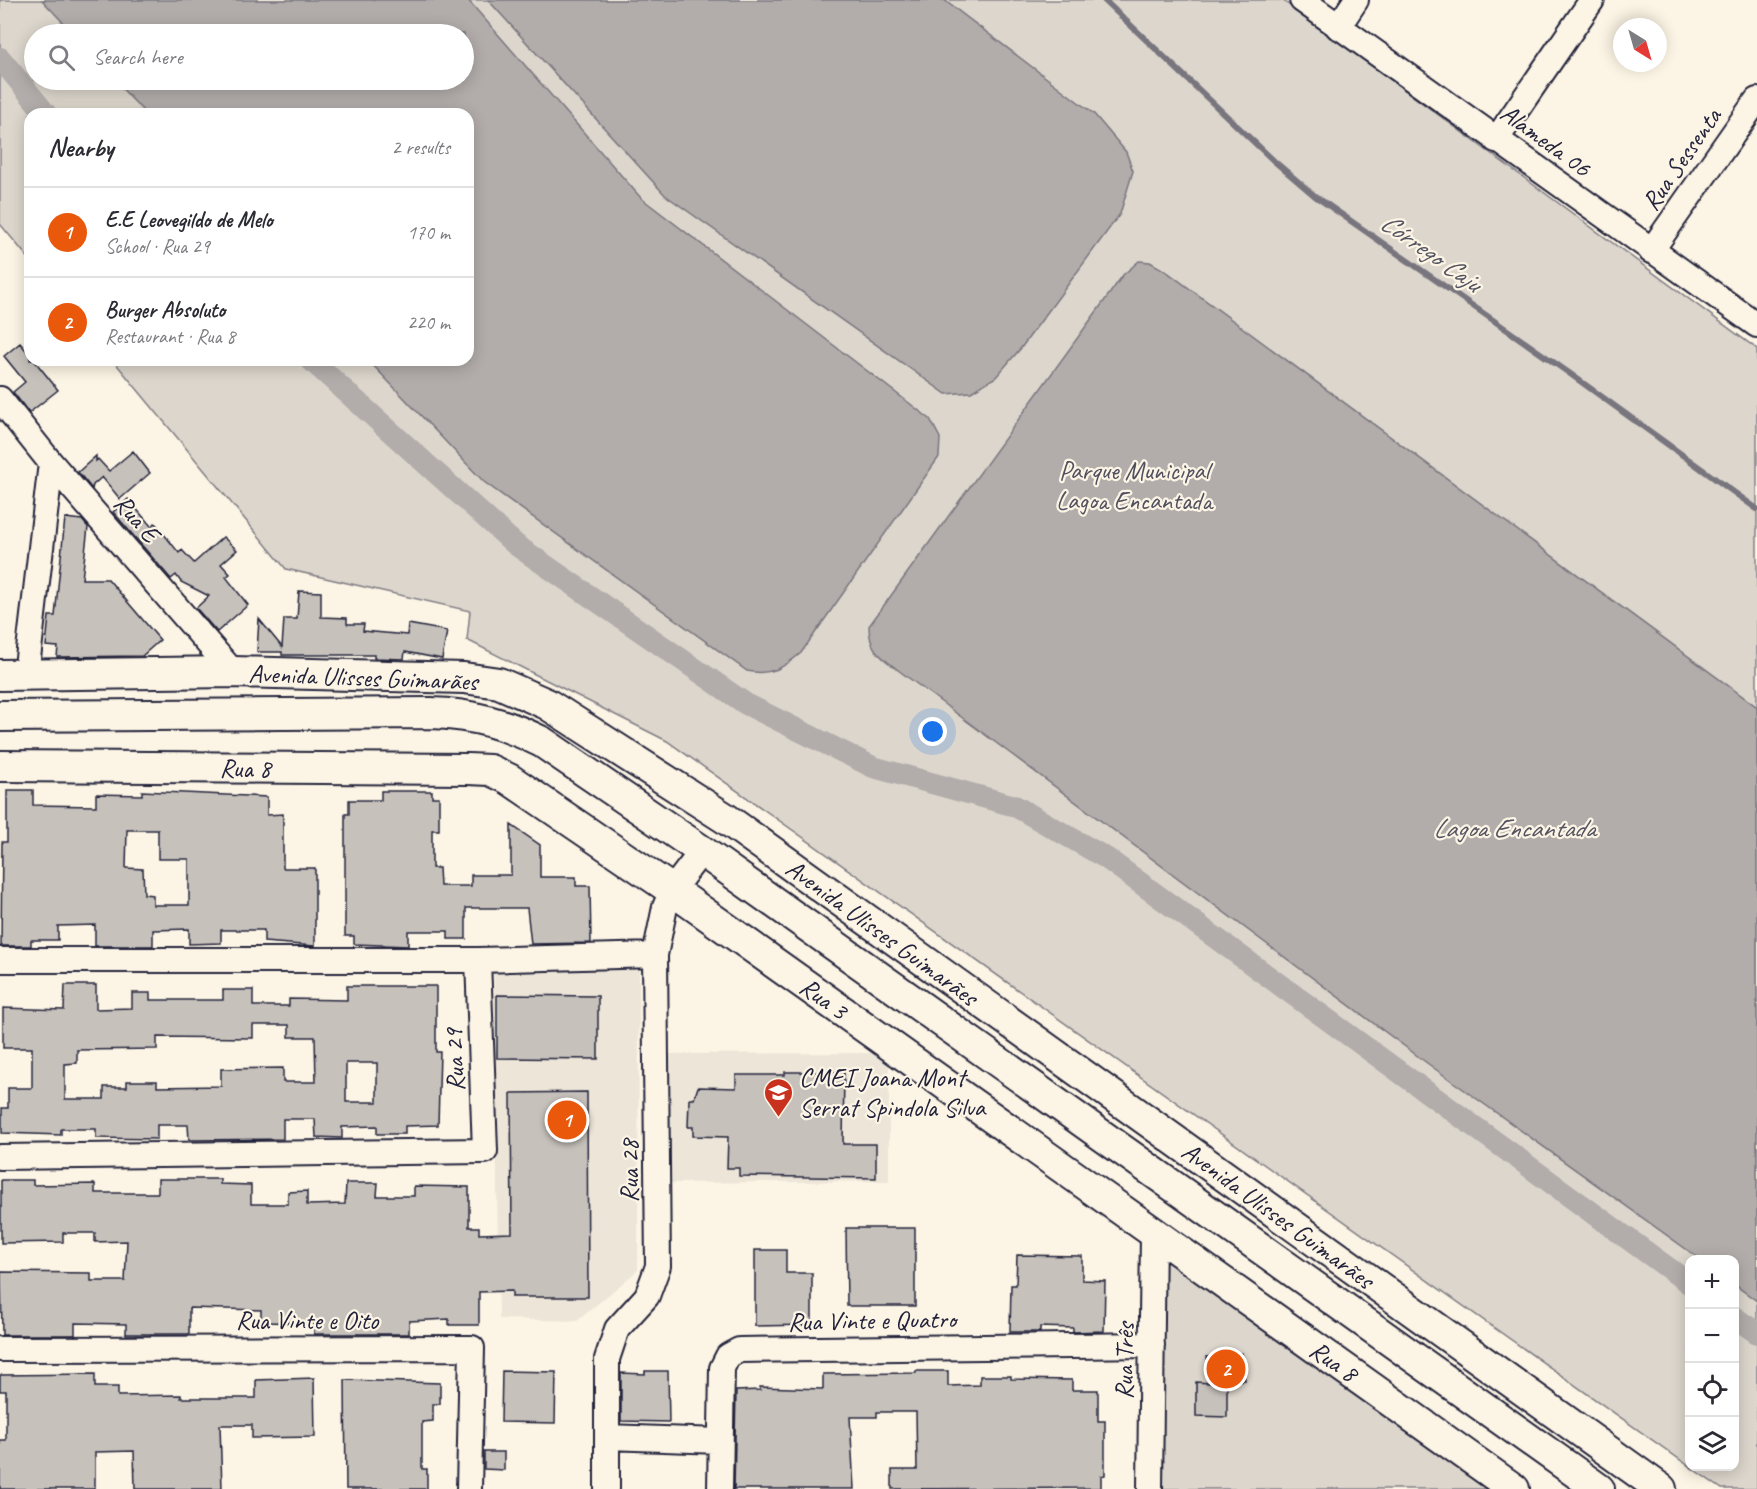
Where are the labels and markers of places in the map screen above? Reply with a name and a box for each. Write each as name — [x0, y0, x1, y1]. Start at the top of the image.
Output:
place label: CMEI Joana Mont Serrat Spindola Silva — [799, 1061, 987, 1124]
school or university icon: CMEI Joana Mont Serrat Spindola Silva — [762, 1076, 794, 1118]
pin: 1 — [548, 1098, 586, 1142]
pin: 2 — [1206, 1346, 1246, 1392]

